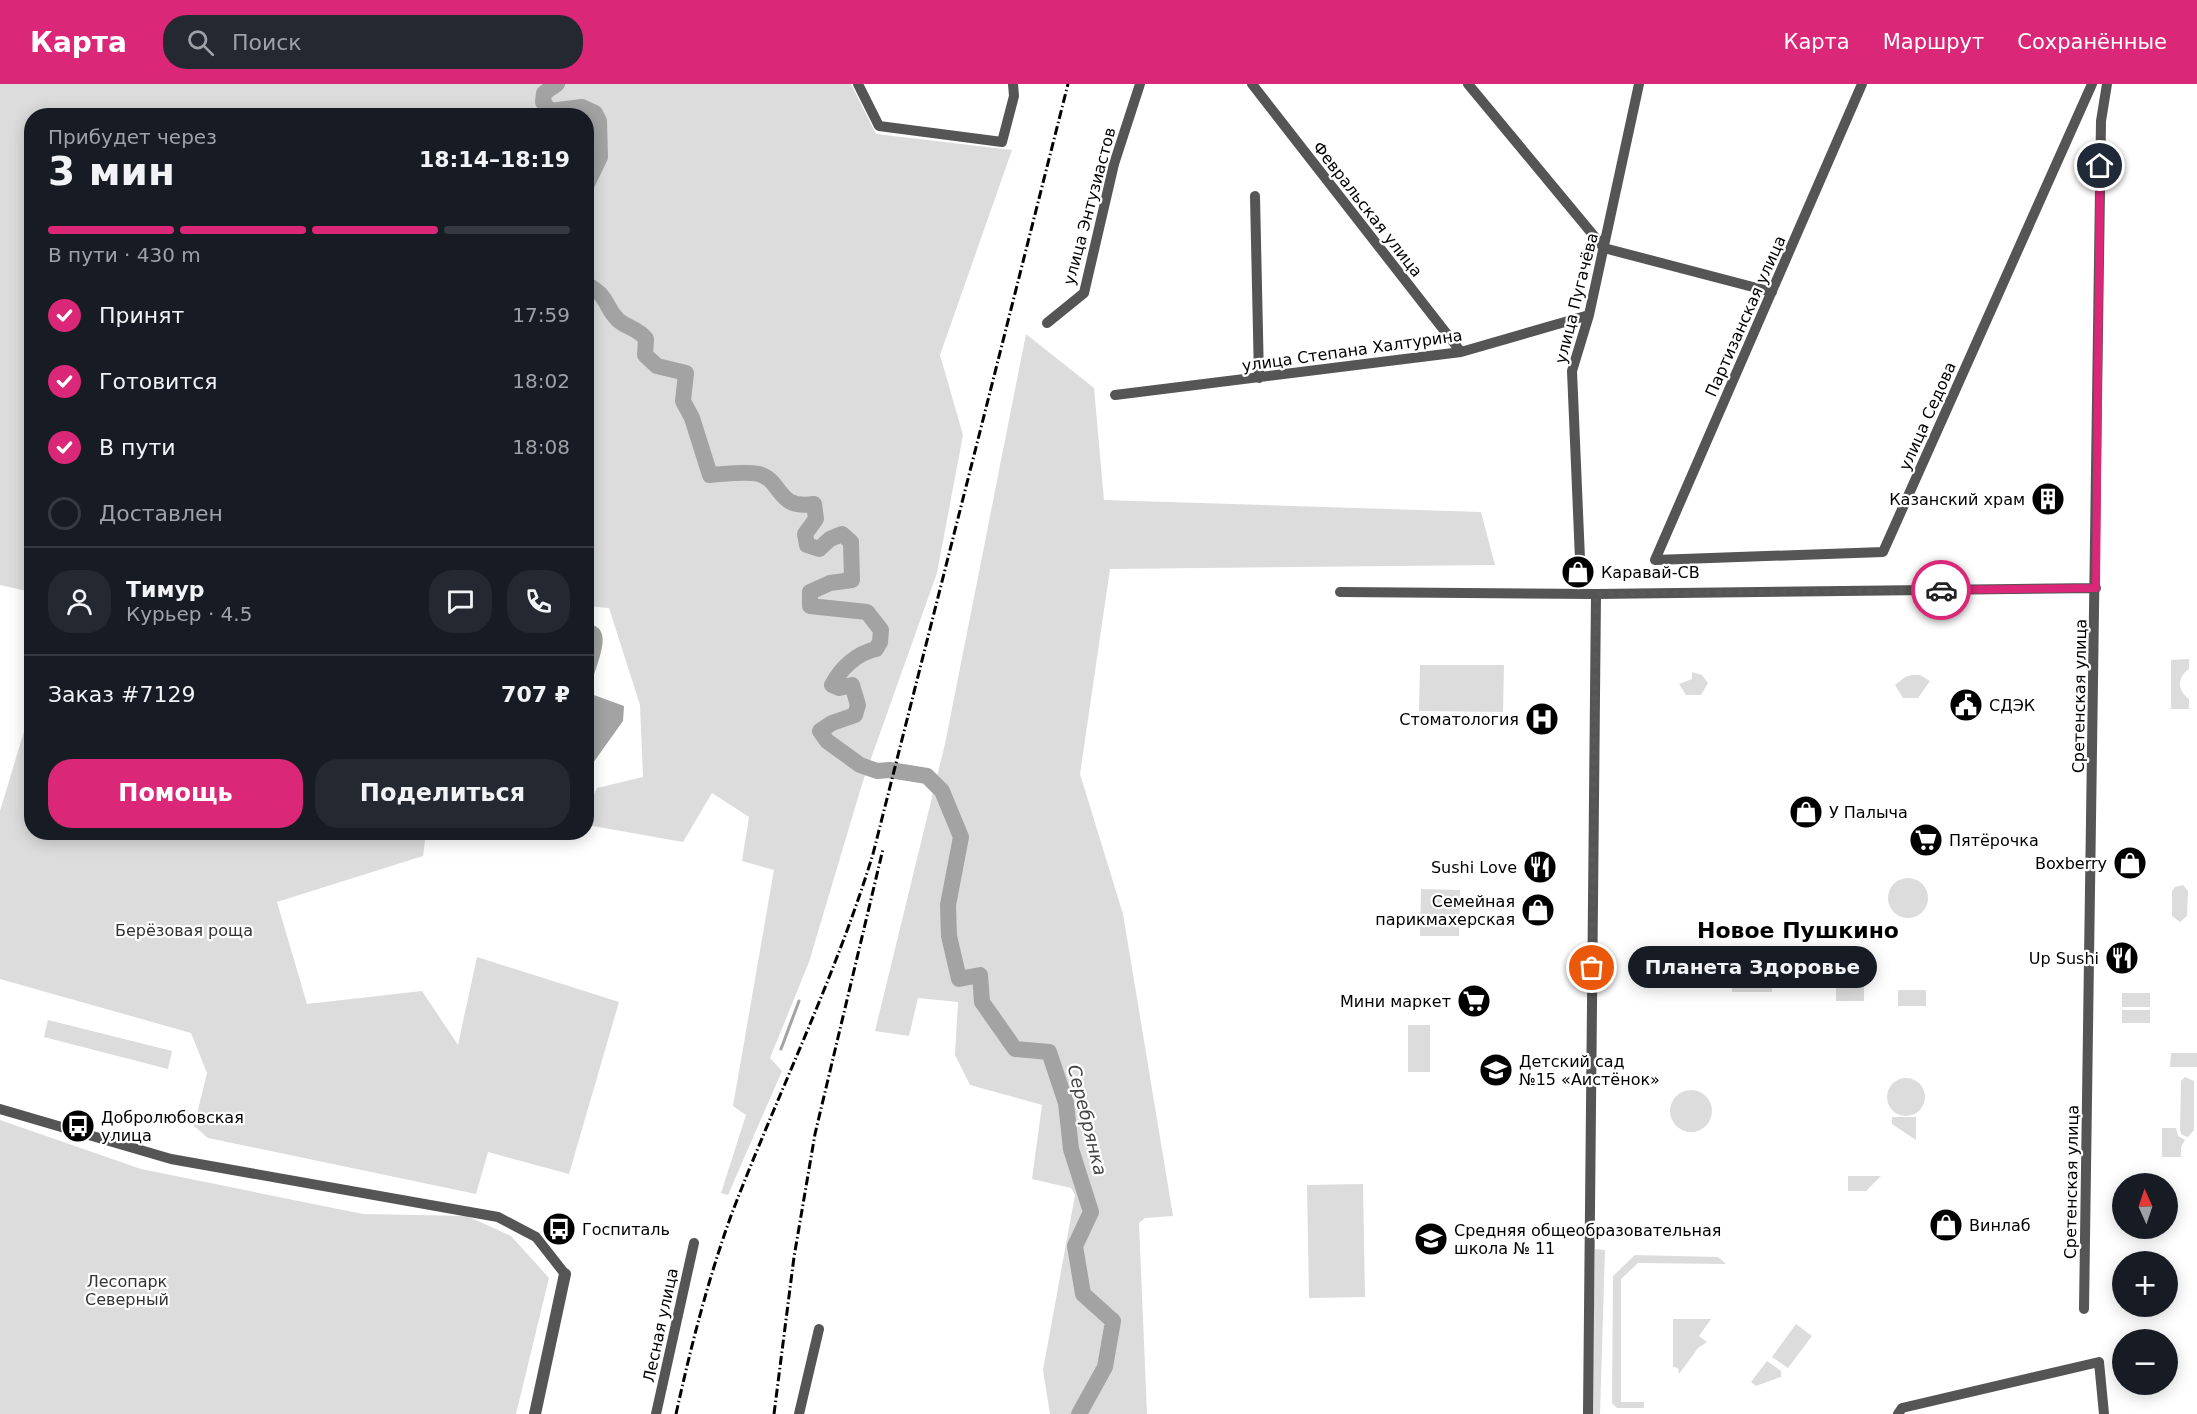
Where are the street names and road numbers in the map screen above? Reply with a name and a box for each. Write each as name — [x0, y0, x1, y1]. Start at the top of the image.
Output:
street label: улица Энтузиастов — [1059, 125, 1120, 287]
street label: Февральская улица — [1309, 138, 1426, 281]
street label: улица Пугачёва — [1551, 231, 1602, 365]
street label: Партизанская улица — [1701, 233, 1790, 400]
street label: улица Степана Халтурина — [1241, 326, 1464, 375]
street label: улица Седова — [1895, 359, 1960, 474]
street label: Сретенская улица — [2069, 619, 2090, 773]
street label: Сретенская улица — [2061, 1105, 2082, 1259]
street label: Лесная улица — [639, 1266, 682, 1384]

